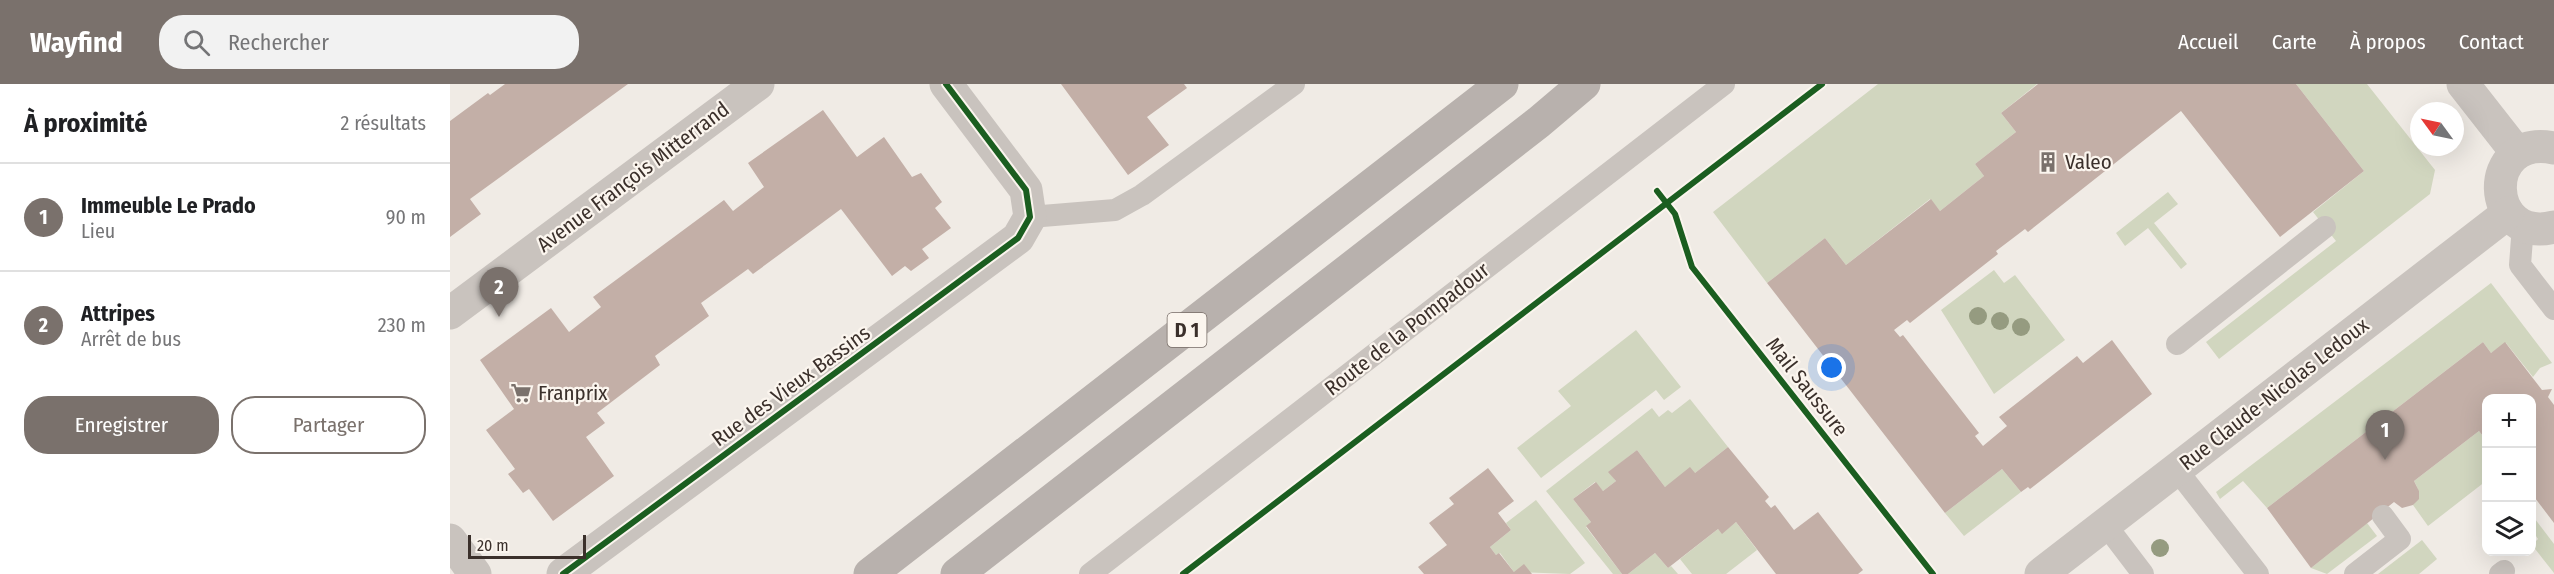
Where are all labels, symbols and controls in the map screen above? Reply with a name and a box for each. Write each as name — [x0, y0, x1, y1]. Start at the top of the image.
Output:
search box — [159, 15, 579, 69]
text: Wayfind — [30, 26, 123, 59]
icon: search — [180, 26, 213, 59]
text: Rechercher — [228, 29, 329, 56]
text: Accueil — [2178, 29, 2239, 55]
text: Carte — [2272, 29, 2317, 55]
text: À propos — [2350, 29, 2426, 55]
text: Contact — [2459, 29, 2524, 55]
street label: Avenue François Mitterrand — [532, 96, 734, 258]
north arrow — [2410, 102, 2464, 156]
text: À proximité — [24, 108, 147, 139]
text: 2 résultats — [341, 111, 426, 135]
place label: Valeo — [2065, 149, 2112, 175]
building icon: Valeo — [2036, 150, 2060, 174]
text: Immeuble Le Prado — [81, 192, 256, 219]
text: 1 — [39, 205, 48, 229]
text: 90 m — [386, 205, 426, 229]
text: Lieu — [81, 219, 115, 243]
street label: Route de la Pompadour — [1320, 256, 1495, 401]
pin: 2 — [479, 268, 518, 317]
text: Attripes — [81, 300, 155, 327]
street label: Rue Claude-Nicolas Ledoux — [2174, 311, 2374, 476]
text: 2 — [39, 313, 48, 337]
text: 230 m — [378, 313, 426, 337]
road number: D 1 — [1168, 313, 1206, 347]
street label: Rue des Vieux Bassins — [707, 320, 875, 452]
text: Arrêt de bus — [81, 327, 181, 351]
street label: Mail Saussure — [1760, 332, 1854, 442]
your location — [1817, 353, 1846, 382]
place label: Franprix — [538, 380, 608, 406]
supermarket icon: Franprix — [509, 381, 533, 405]
map controls — [2482, 394, 2536, 556]
button: + — [2482, 394, 2536, 448]
button: Enregistrer — [24, 396, 219, 454]
button: Partager — [231, 396, 426, 454]
pin: 1 — [2366, 410, 2404, 460]
button: − — [2482, 448, 2536, 502]
button: layers — [2482, 502, 2536, 556]
scale bar — [468, 532, 586, 560]
text: 20 m — [477, 536, 508, 555]

